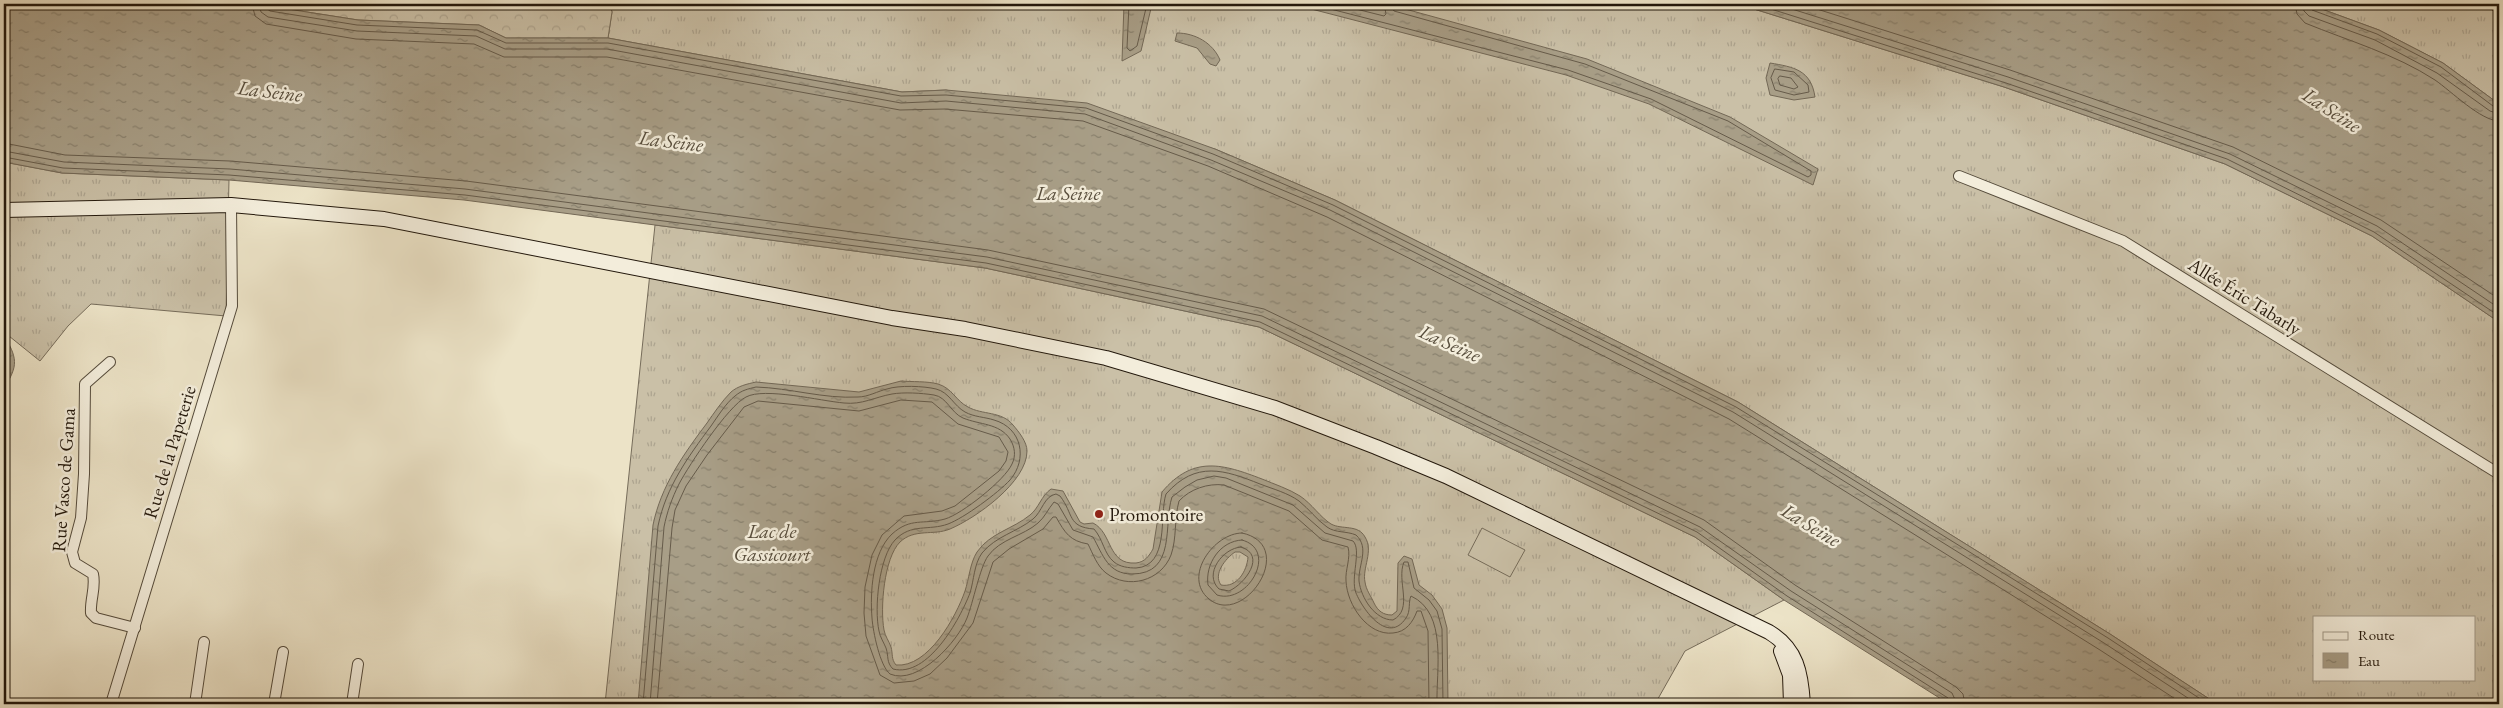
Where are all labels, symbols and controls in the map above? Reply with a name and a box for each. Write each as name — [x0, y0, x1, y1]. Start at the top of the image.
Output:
water label: La Seine — [235, 74, 304, 108]
water label: La Seine — [2297, 81, 2366, 139]
water label: La Seine — [636, 124, 705, 158]
water label: La Seine — [1035, 180, 1100, 206]
street label: Allée Éric Tabarly — [2183, 251, 2306, 341]
water label: La Seine — [1414, 318, 1485, 368]
street label: Rue de la Papeterie — [137, 383, 202, 522]
street label: Rue Vasco de Gama — [46, 407, 81, 553]
water label: La Seine — [1776, 497, 1846, 553]
place label: Promontoire — [1109, 502, 1203, 527]
marker: Promontoire — [1093, 508, 1105, 520]
water label: Lac de Gassicourt — [734, 518, 812, 567]
legend — [2313, 616, 2476, 680]
text: Route — [2358, 625, 2395, 644]
text: Eau — [2358, 651, 2380, 670]

